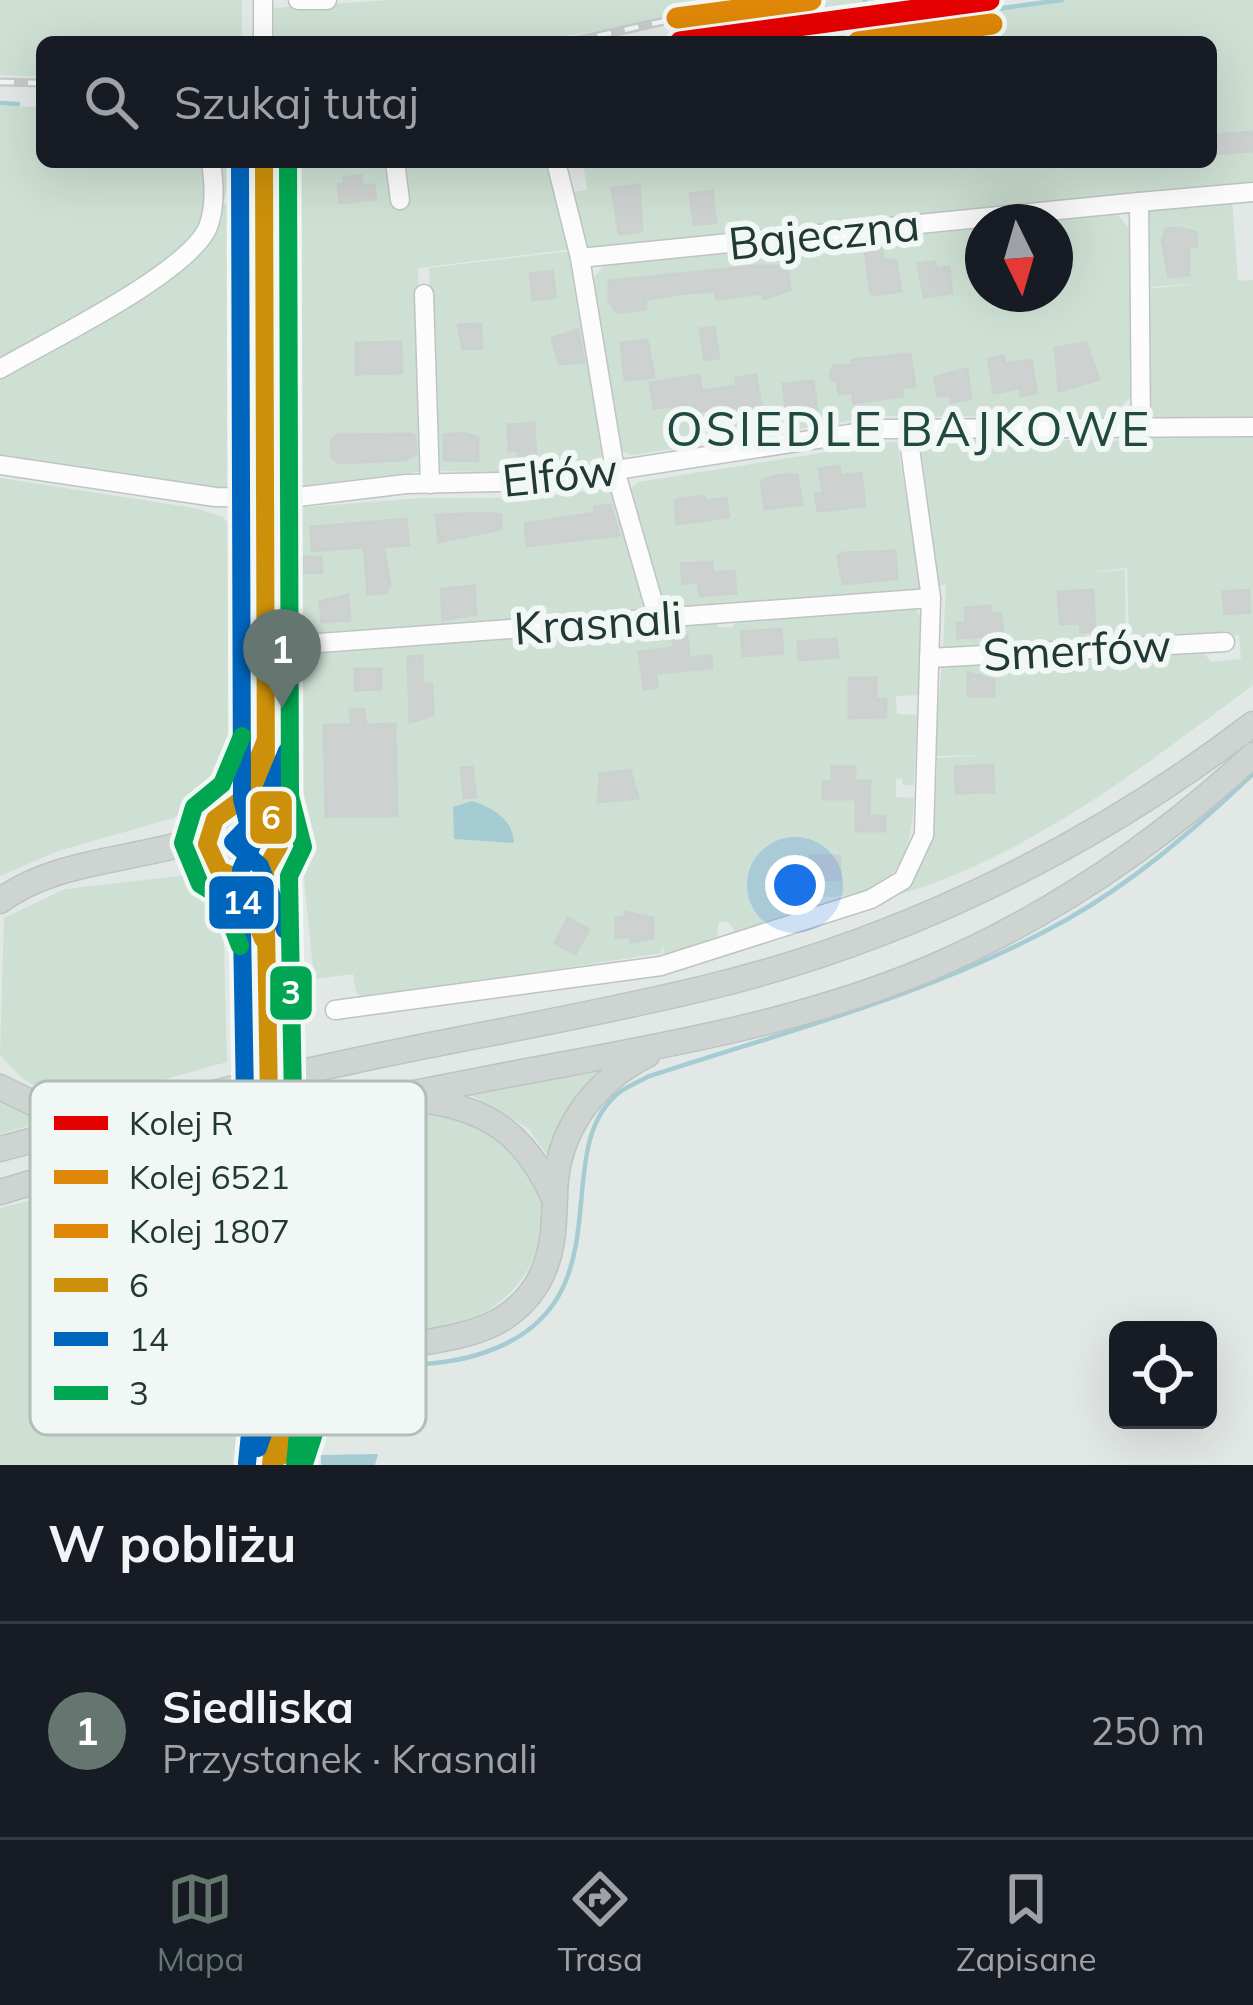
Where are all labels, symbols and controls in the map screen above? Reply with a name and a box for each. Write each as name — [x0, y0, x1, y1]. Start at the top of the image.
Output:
search box — [36, 36, 1217, 168]
icon: search — [78, 69, 144, 135]
text: Szukaj tutaj — [174, 74, 419, 130]
street label: Bajeczna — [726, 195, 922, 271]
north arrow — [965, 204, 1073, 312]
district label: OSIEDLE BAJKOWE — [666, 398, 1152, 458]
street label: Elfów — [499, 440, 621, 508]
street label: Krasnali — [512, 588, 684, 656]
pin: 1 — [243, 609, 321, 708]
street label: Smerfów — [981, 616, 1173, 682]
line badge: 6 — [248, 789, 294, 846]
text: 6 — [261, 796, 281, 837]
your location — [765, 855, 825, 915]
line badge: 14 — [207, 874, 276, 931]
text: 14 — [222, 881, 262, 922]
line badge: 3 — [268, 964, 314, 1022]
text: 3 — [281, 971, 301, 1012]
legend — [30, 1081, 426, 1435]
text: Kolej R — [129, 1102, 234, 1143]
text: Kolej 6521 — [129, 1156, 290, 1197]
text: Kolej 1807 — [129, 1210, 290, 1251]
text: 6 — [129, 1264, 149, 1305]
text: 14 — [129, 1318, 169, 1359]
map controls — [1109, 1321, 1217, 1429]
button: locate — [1109, 1321, 1217, 1429]
text: 3 — [129, 1372, 149, 1413]
text: W pobliżu — [48, 1511, 296, 1575]
text: Siedliska — [162, 1678, 354, 1734]
text: 1 — [75, 1706, 99, 1755]
text: 250 m — [1090, 1706, 1205, 1755]
text: Przystanek · Krasnali — [162, 1734, 538, 1783]
tab: Mapa — [157, 1866, 244, 1979]
tab: Trasa — [558, 1866, 643, 1979]
tab: Zapisane — [956, 1866, 1096, 1979]

